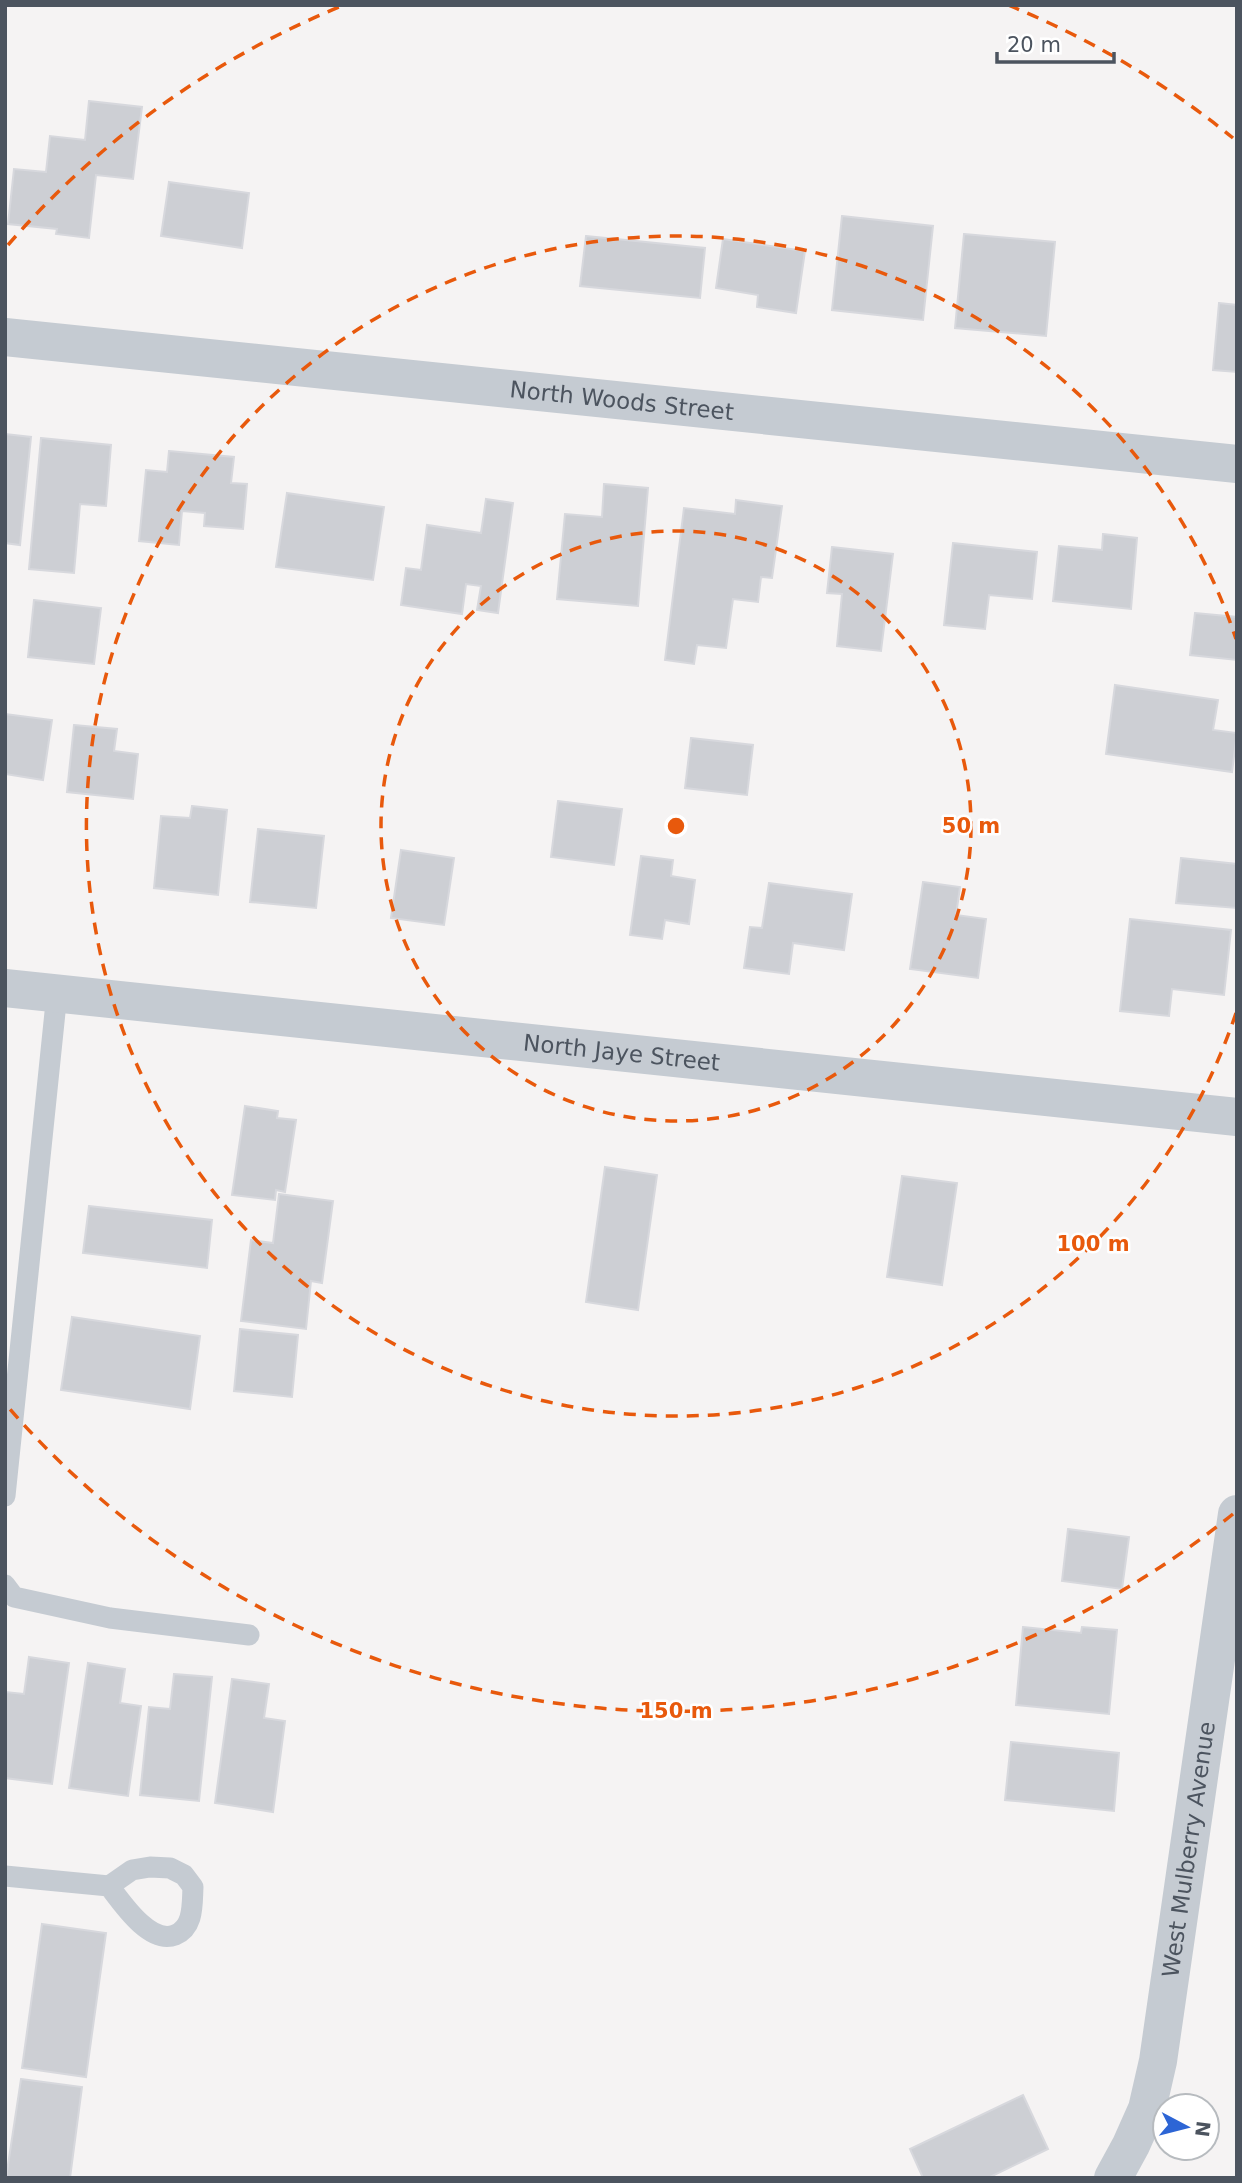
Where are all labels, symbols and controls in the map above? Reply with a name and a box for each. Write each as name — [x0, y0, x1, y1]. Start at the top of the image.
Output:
scale bar — [997, 21, 1114, 65]
text: 20 m — [1007, 33, 1061, 57]
street label: North Woods Street — [508, 376, 735, 425]
centre of rings — [664, 814, 688, 838]
text: 50 m — [942, 814, 1000, 838]
street label: North Jaye Street — [522, 1029, 721, 1076]
text: 100 m — [1056, 1232, 1130, 1256]
text: 150 m — [639, 1699, 713, 1723]
street label: West Mulberry Avenue — [1157, 1720, 1220, 1979]
north arrow — [1151, 2092, 1221, 2162]
text: N — [1191, 2120, 1215, 2138]

